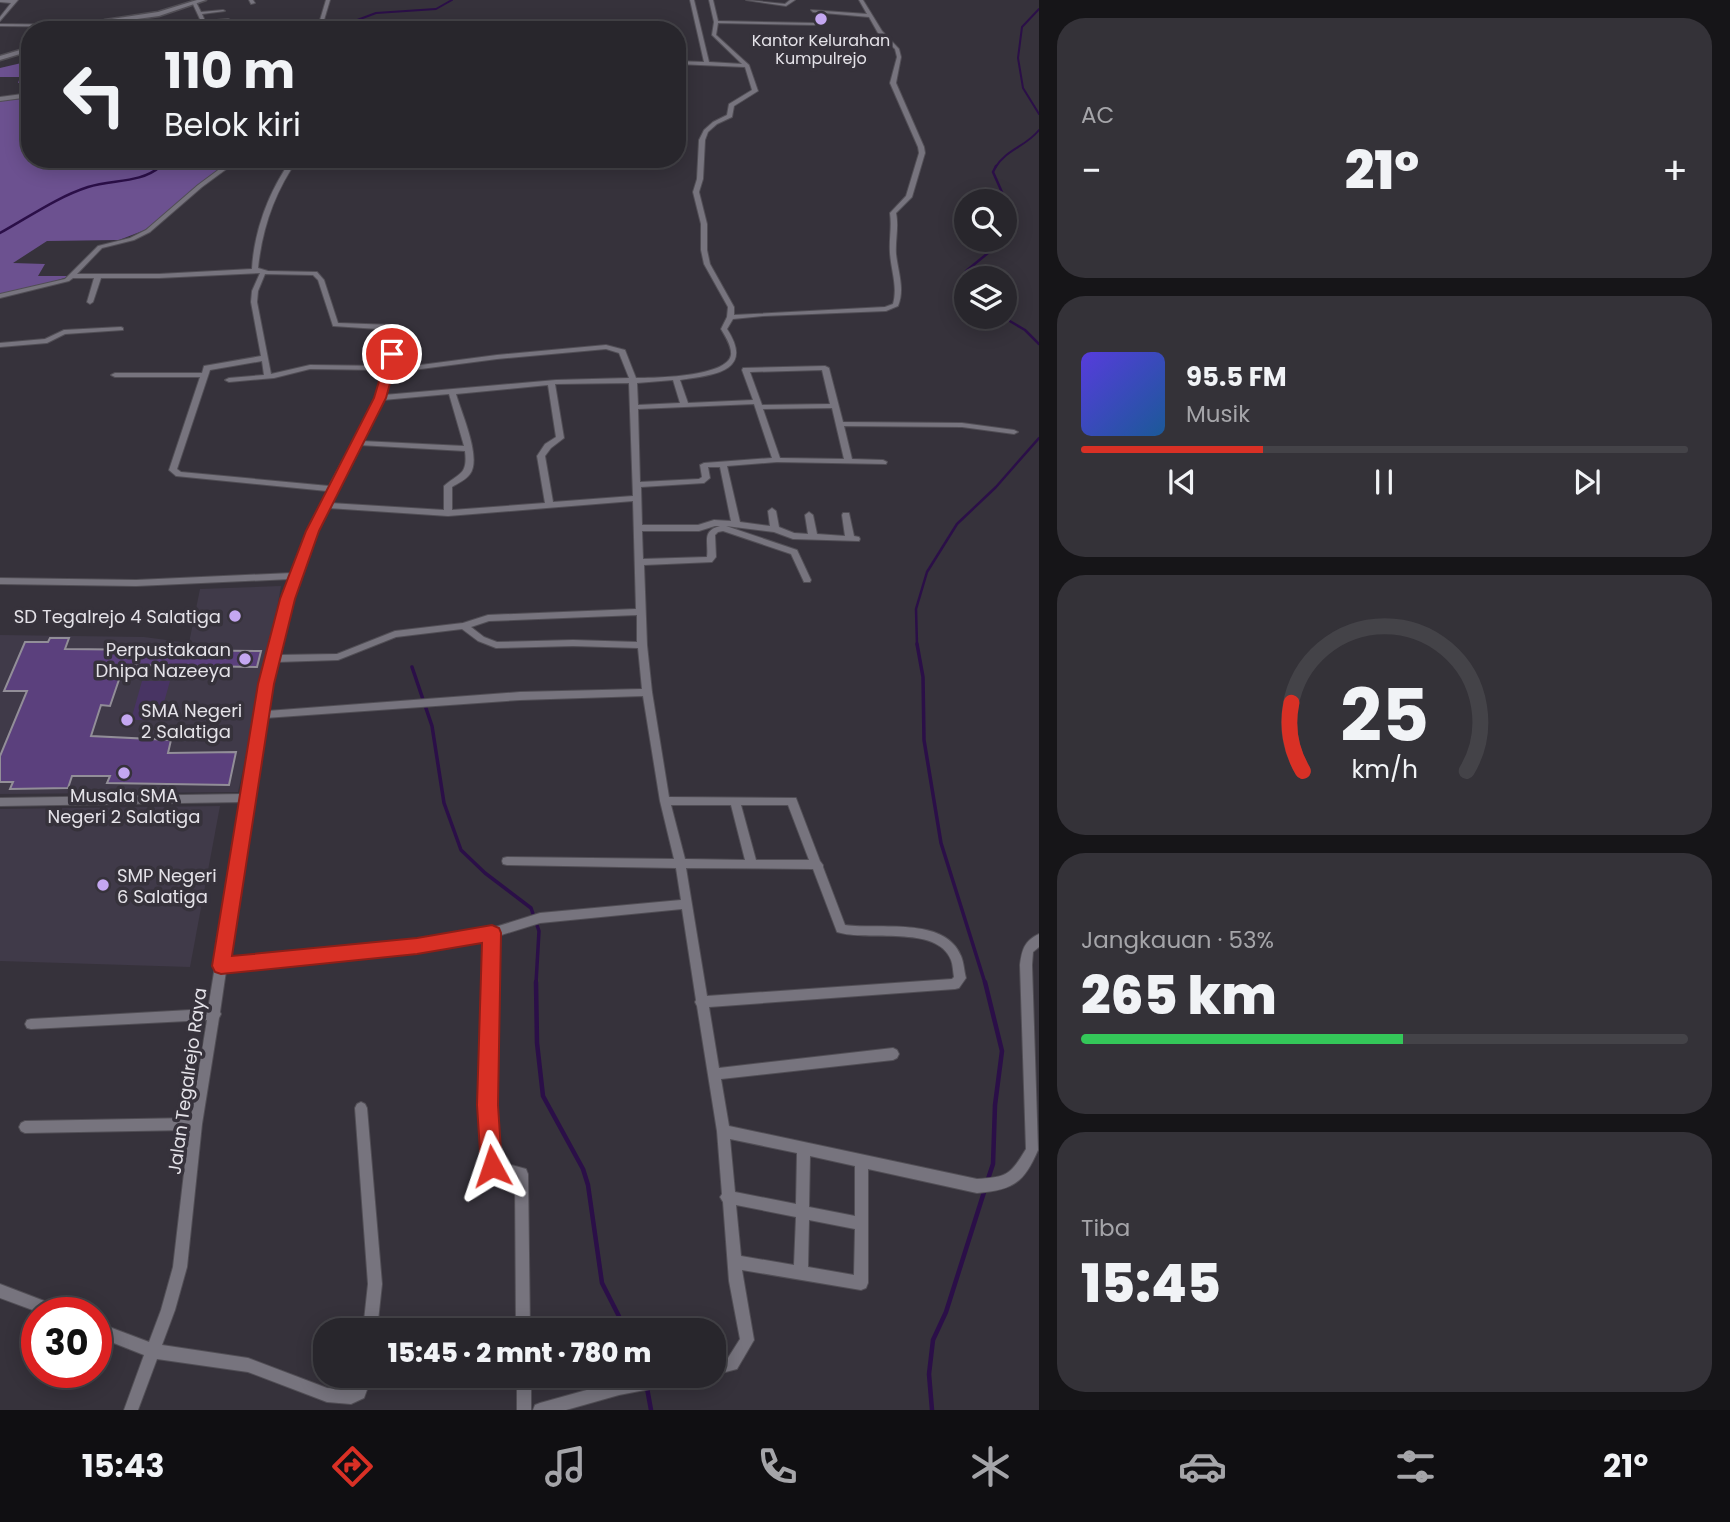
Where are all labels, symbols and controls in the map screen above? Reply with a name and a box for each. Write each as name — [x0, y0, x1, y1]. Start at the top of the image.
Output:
marker: Kantor Kelurahan Kumpulrejo — [813, 11, 829, 27]
place label: Kantor Kelurahan Kumpulrejo — [752, 29, 890, 70]
text: 110 m — [164, 37, 295, 105]
icon: left — [49, 49, 140, 140]
text: AC — [1081, 99, 1114, 131]
text: Belok kiri — [164, 102, 301, 147]
text: 21° — [1345, 134, 1419, 207]
text: − — [1081, 144, 1102, 197]
text: + — [1662, 144, 1688, 197]
map controls — [954, 189, 1017, 329]
button: search — [954, 189, 1017, 252]
button: layers — [954, 266, 1017, 329]
pin — [362, 324, 422, 384]
icon: arrive — [373, 335, 411, 373]
text: 95.5 FM — [1186, 359, 1287, 395]
text: Musik — [1186, 398, 1250, 430]
icon: previous — [1163, 463, 1201, 501]
icon: pause — [1365, 463, 1403, 501]
icon: next — [1568, 463, 1606, 501]
place label: SD Tegalrejo 4 Salatiga — [14, 604, 221, 629]
marker: SD Tegalrejo 4 Salatiga — [227, 608, 243, 624]
place label: Perpustakaan Dhipa Nazeeya — [96, 637, 231, 683]
marker: Perpustakaan Dhipa Nazeeya — [237, 651, 253, 667]
text: 25 — [1340, 665, 1429, 766]
place label: SMA Negeri 2 Salatiga — [141, 698, 242, 744]
marker: SMA Negeri 2 Salatiga — [119, 712, 135, 728]
text: km/h — [1351, 752, 1418, 787]
marker: Musala SMA Negeri 2 Salatiga — [116, 765, 132, 781]
place label: Musala SMA Negeri 2 Salatiga — [48, 783, 200, 829]
place label: SMP Negeri 6 Salatiga — [117, 863, 217, 909]
marker: SMP Negeri 6 Salatiga — [95, 877, 111, 893]
text: Jangkauan · 53% — [1081, 924, 1274, 956]
text: 265 km — [1081, 959, 1277, 1032]
street label: Jalan Tegalrejo Raya — [162, 986, 212, 1176]
position arrow — [455, 1129, 529, 1203]
text: Tiba — [1081, 1212, 1130, 1244]
text: 15:45 — [1081, 1247, 1221, 1320]
speed limit sign: 30 — [21, 1297, 112, 1388]
text: 15:45 · 2 mnt · 780 m — [388, 1335, 651, 1371]
icon: directions — [328, 1442, 377, 1491]
icon: music — [541, 1442, 590, 1491]
icon: phone — [753, 1442, 802, 1491]
icon: climate — [966, 1442, 1015, 1491]
icon: car — [1178, 1442, 1227, 1491]
icon: filters — [1391, 1442, 1440, 1491]
text: 15:43 — [82, 1443, 165, 1488]
text: 21° — [1603, 1443, 1648, 1488]

